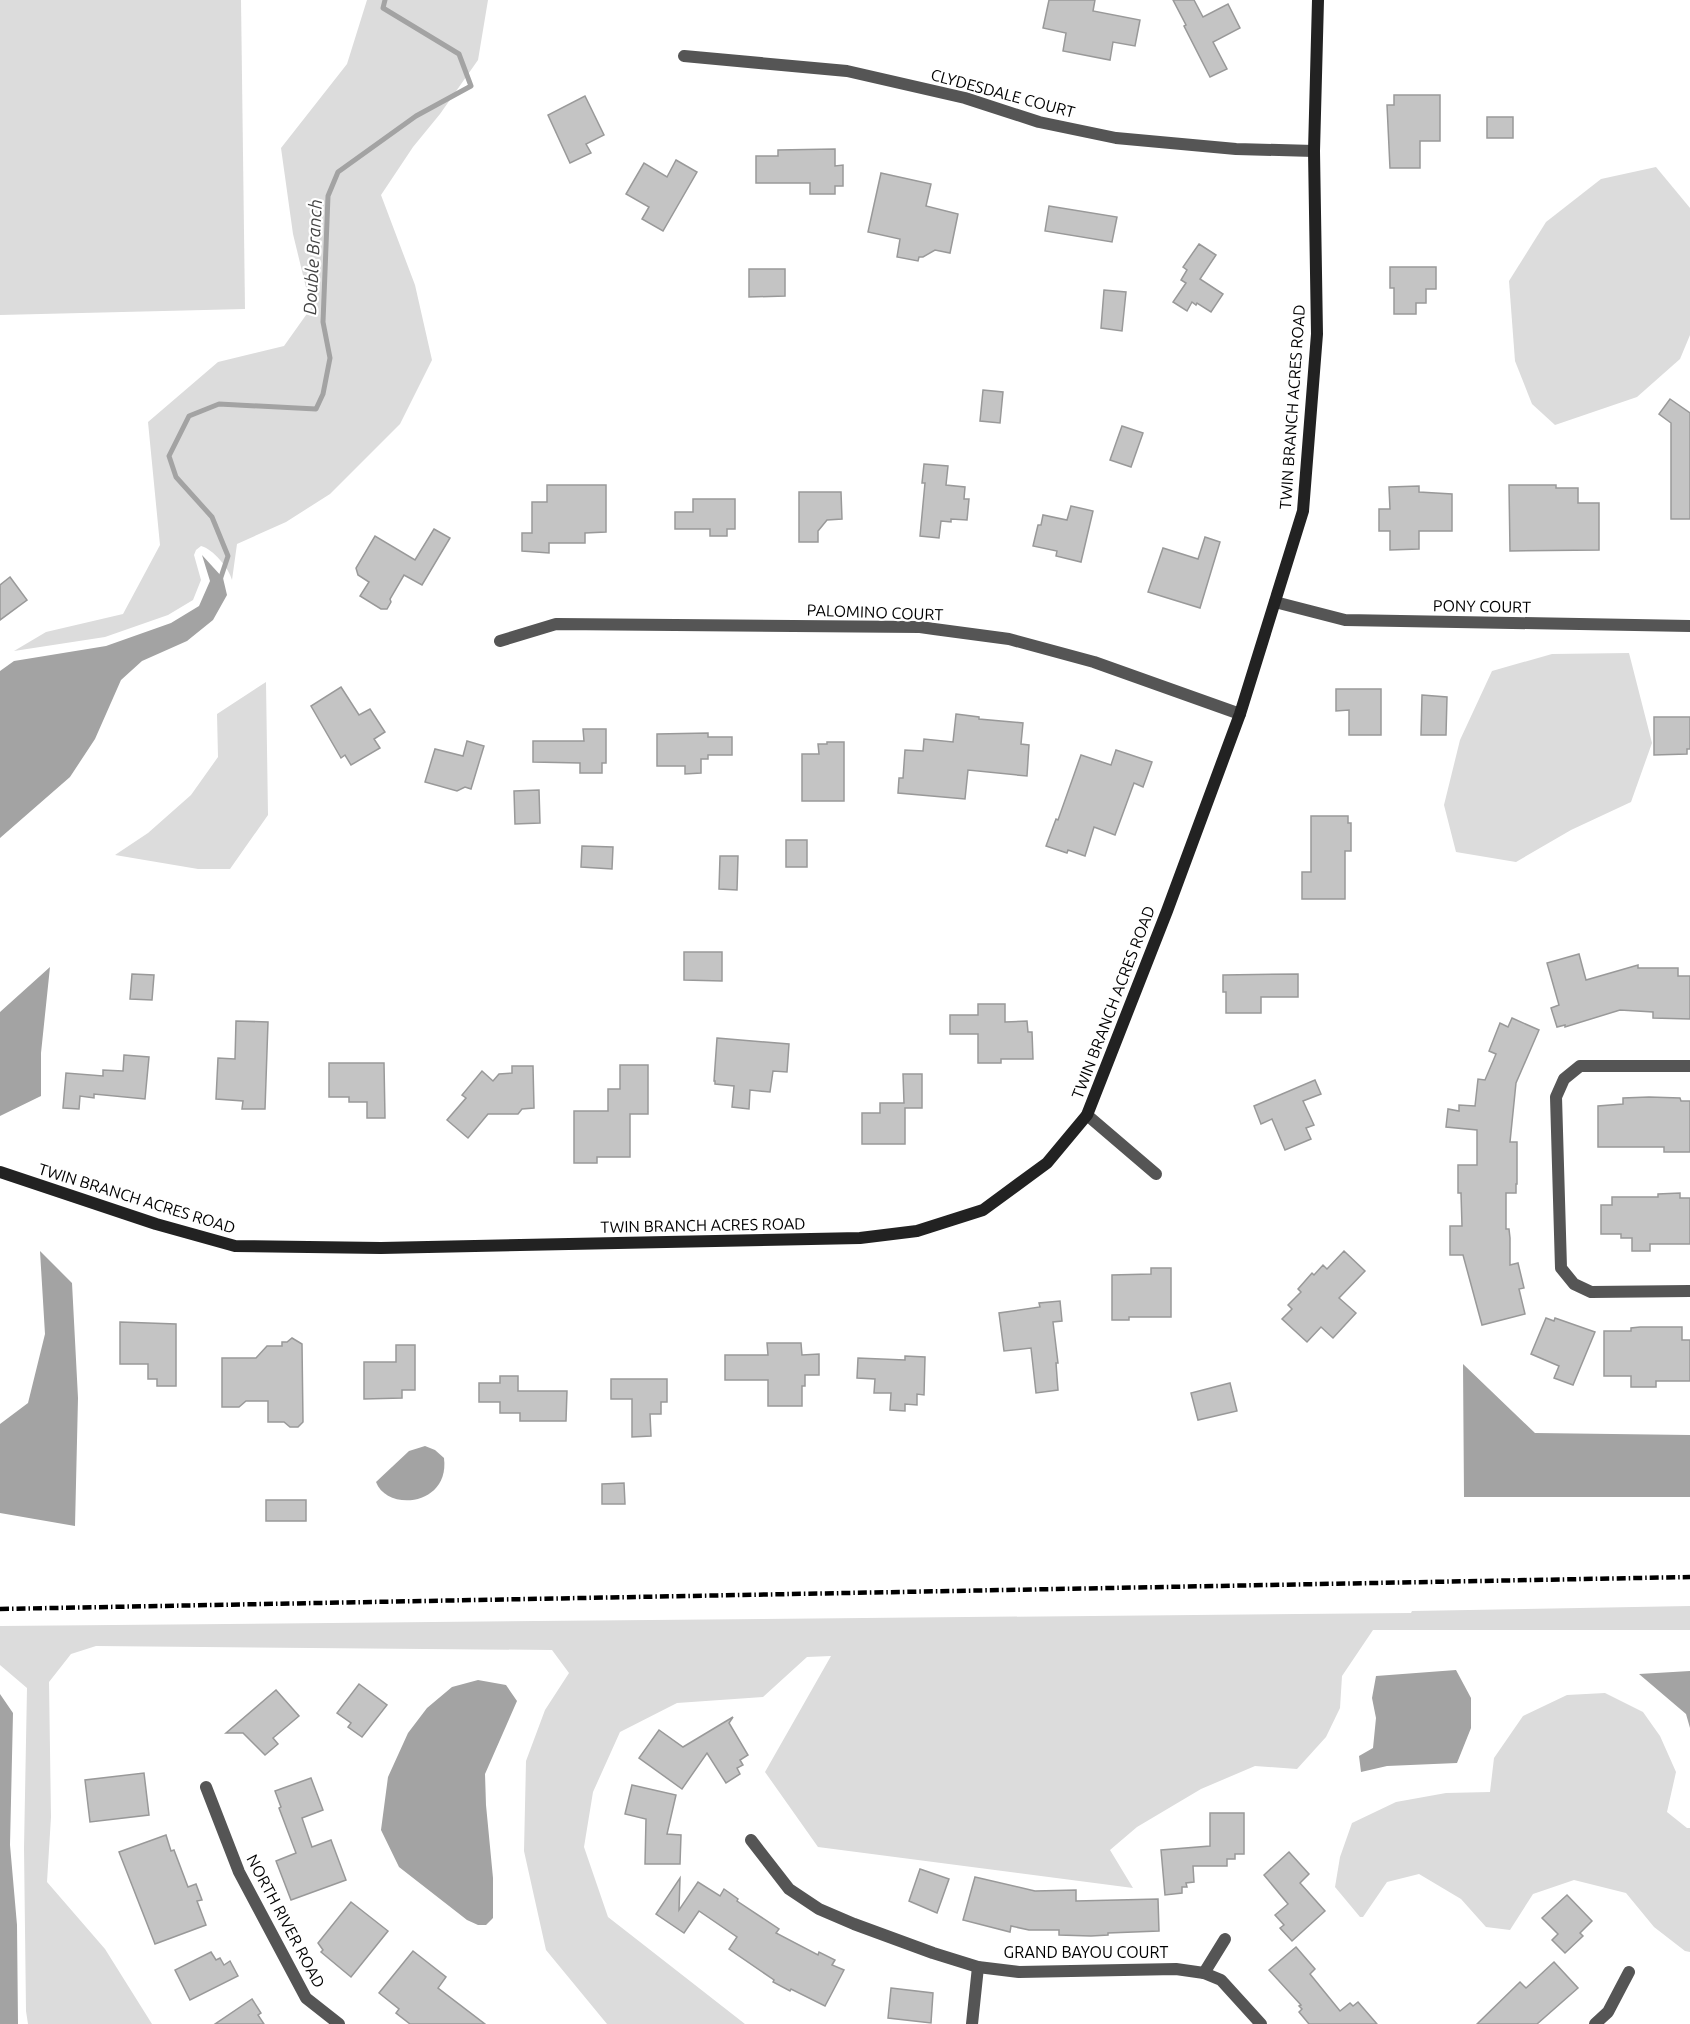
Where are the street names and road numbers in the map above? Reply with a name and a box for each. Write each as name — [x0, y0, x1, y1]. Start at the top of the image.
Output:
street label: CLYDESDALE COURT — [929, 65, 1077, 121]
street label: TWIN BRANCH ACRES ROAD — [1276, 304, 1308, 510]
street label: PONY COURT — [1433, 596, 1531, 616]
street label: PALOMINO COURT — [806, 601, 944, 623]
street label: TWIN BRANCH ACRES ROAD — [1068, 903, 1158, 1101]
street label: TWIN BRANCH ACRES ROAD — [36, 1159, 238, 1237]
street label: TWIN BRANCH ACRES ROAD — [600, 1214, 806, 1236]
street label: NORTH RIVER ROAD — [243, 1851, 329, 1991]
street label: GRAND BAYOU COURT — [1004, 1943, 1169, 1961]

